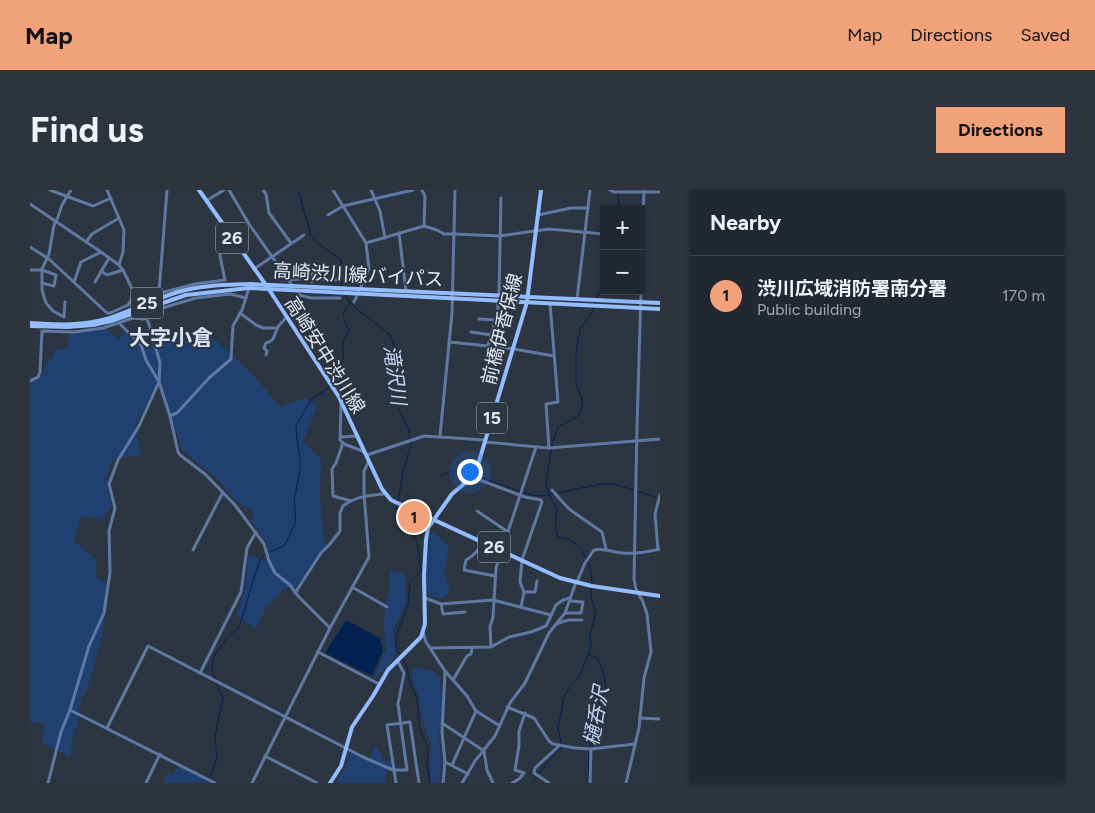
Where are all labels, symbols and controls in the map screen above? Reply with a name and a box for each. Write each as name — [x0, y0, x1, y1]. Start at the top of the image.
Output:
text: Map — [25, 21, 73, 50]
text: Map — [847, 24, 882, 46]
text: Directions — [910, 24, 992, 46]
text: Saved — [1020, 24, 1070, 46]
button: Directions — [936, 107, 1065, 153]
text: Find us — [30, 109, 144, 151]
map controls — [600, 205, 645, 295]
button: + — [600, 205, 645, 250]
text: Nearby — [710, 210, 781, 235]
road number: 26 — [216, 222, 248, 254]
button: − — [600, 250, 645, 295]
street label: 高崎渋川線バイパス — [272, 259, 444, 291]
street label: 前橋伊香保線 — [477, 271, 527, 387]
text: 渋川広域消防署南分署 — [757, 277, 947, 300]
text: 1 — [723, 286, 729, 305]
text: 170 m — [1002, 286, 1045, 305]
road number: 25 — [131, 288, 163, 318]
street label: 高崎安中渋川線 — [280, 293, 370, 417]
text: Public building — [757, 300, 861, 319]
district label: 大字小倉 — [129, 325, 213, 350]
water label: 滝沢川 — [379, 344, 411, 408]
road number: 15 — [477, 402, 507, 434]
your location — [457, 459, 483, 485]
pin: 1 — [398, 498, 430, 536]
road number: 26 — [478, 532, 510, 562]
water label: 樋呑沢 — [579, 681, 614, 748]

